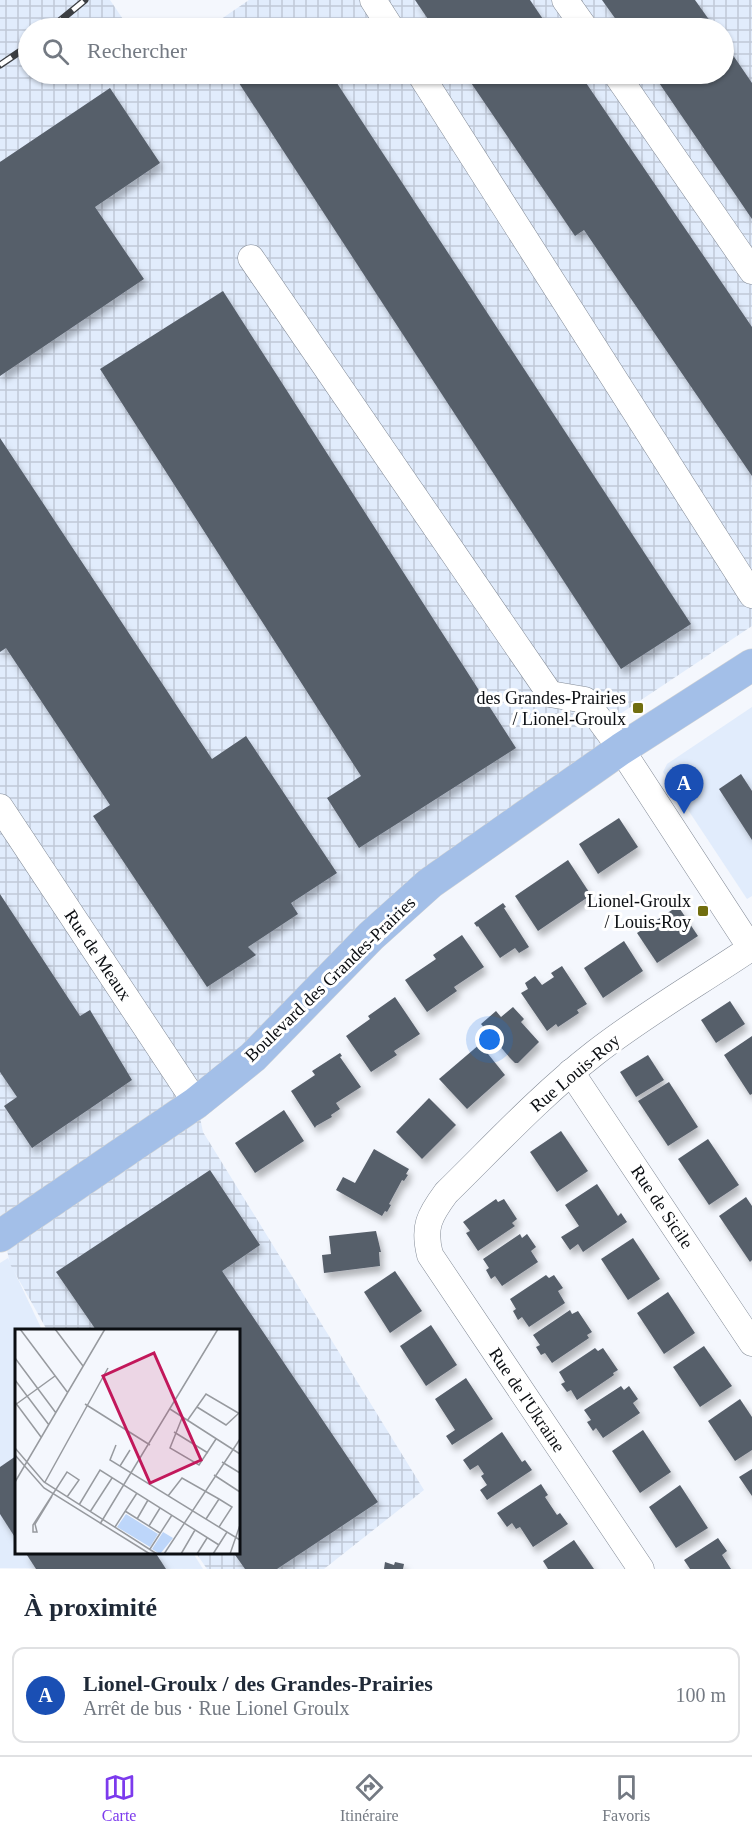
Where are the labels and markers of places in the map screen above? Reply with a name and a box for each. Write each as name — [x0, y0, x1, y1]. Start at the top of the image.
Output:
place label: des Grandes-Prairies / Lionel-Groulx — [477, 688, 626, 729]
marker: des Grandes-Prairies / Lionel-Groulx — [631, 701, 645, 715]
pin: A — [664, 764, 704, 814]
place label: Lionel-Groulx / Louis-Roy — [587, 891, 691, 932]
marker: Lionel-Groulx / Louis-Roy — [696, 904, 710, 918]

